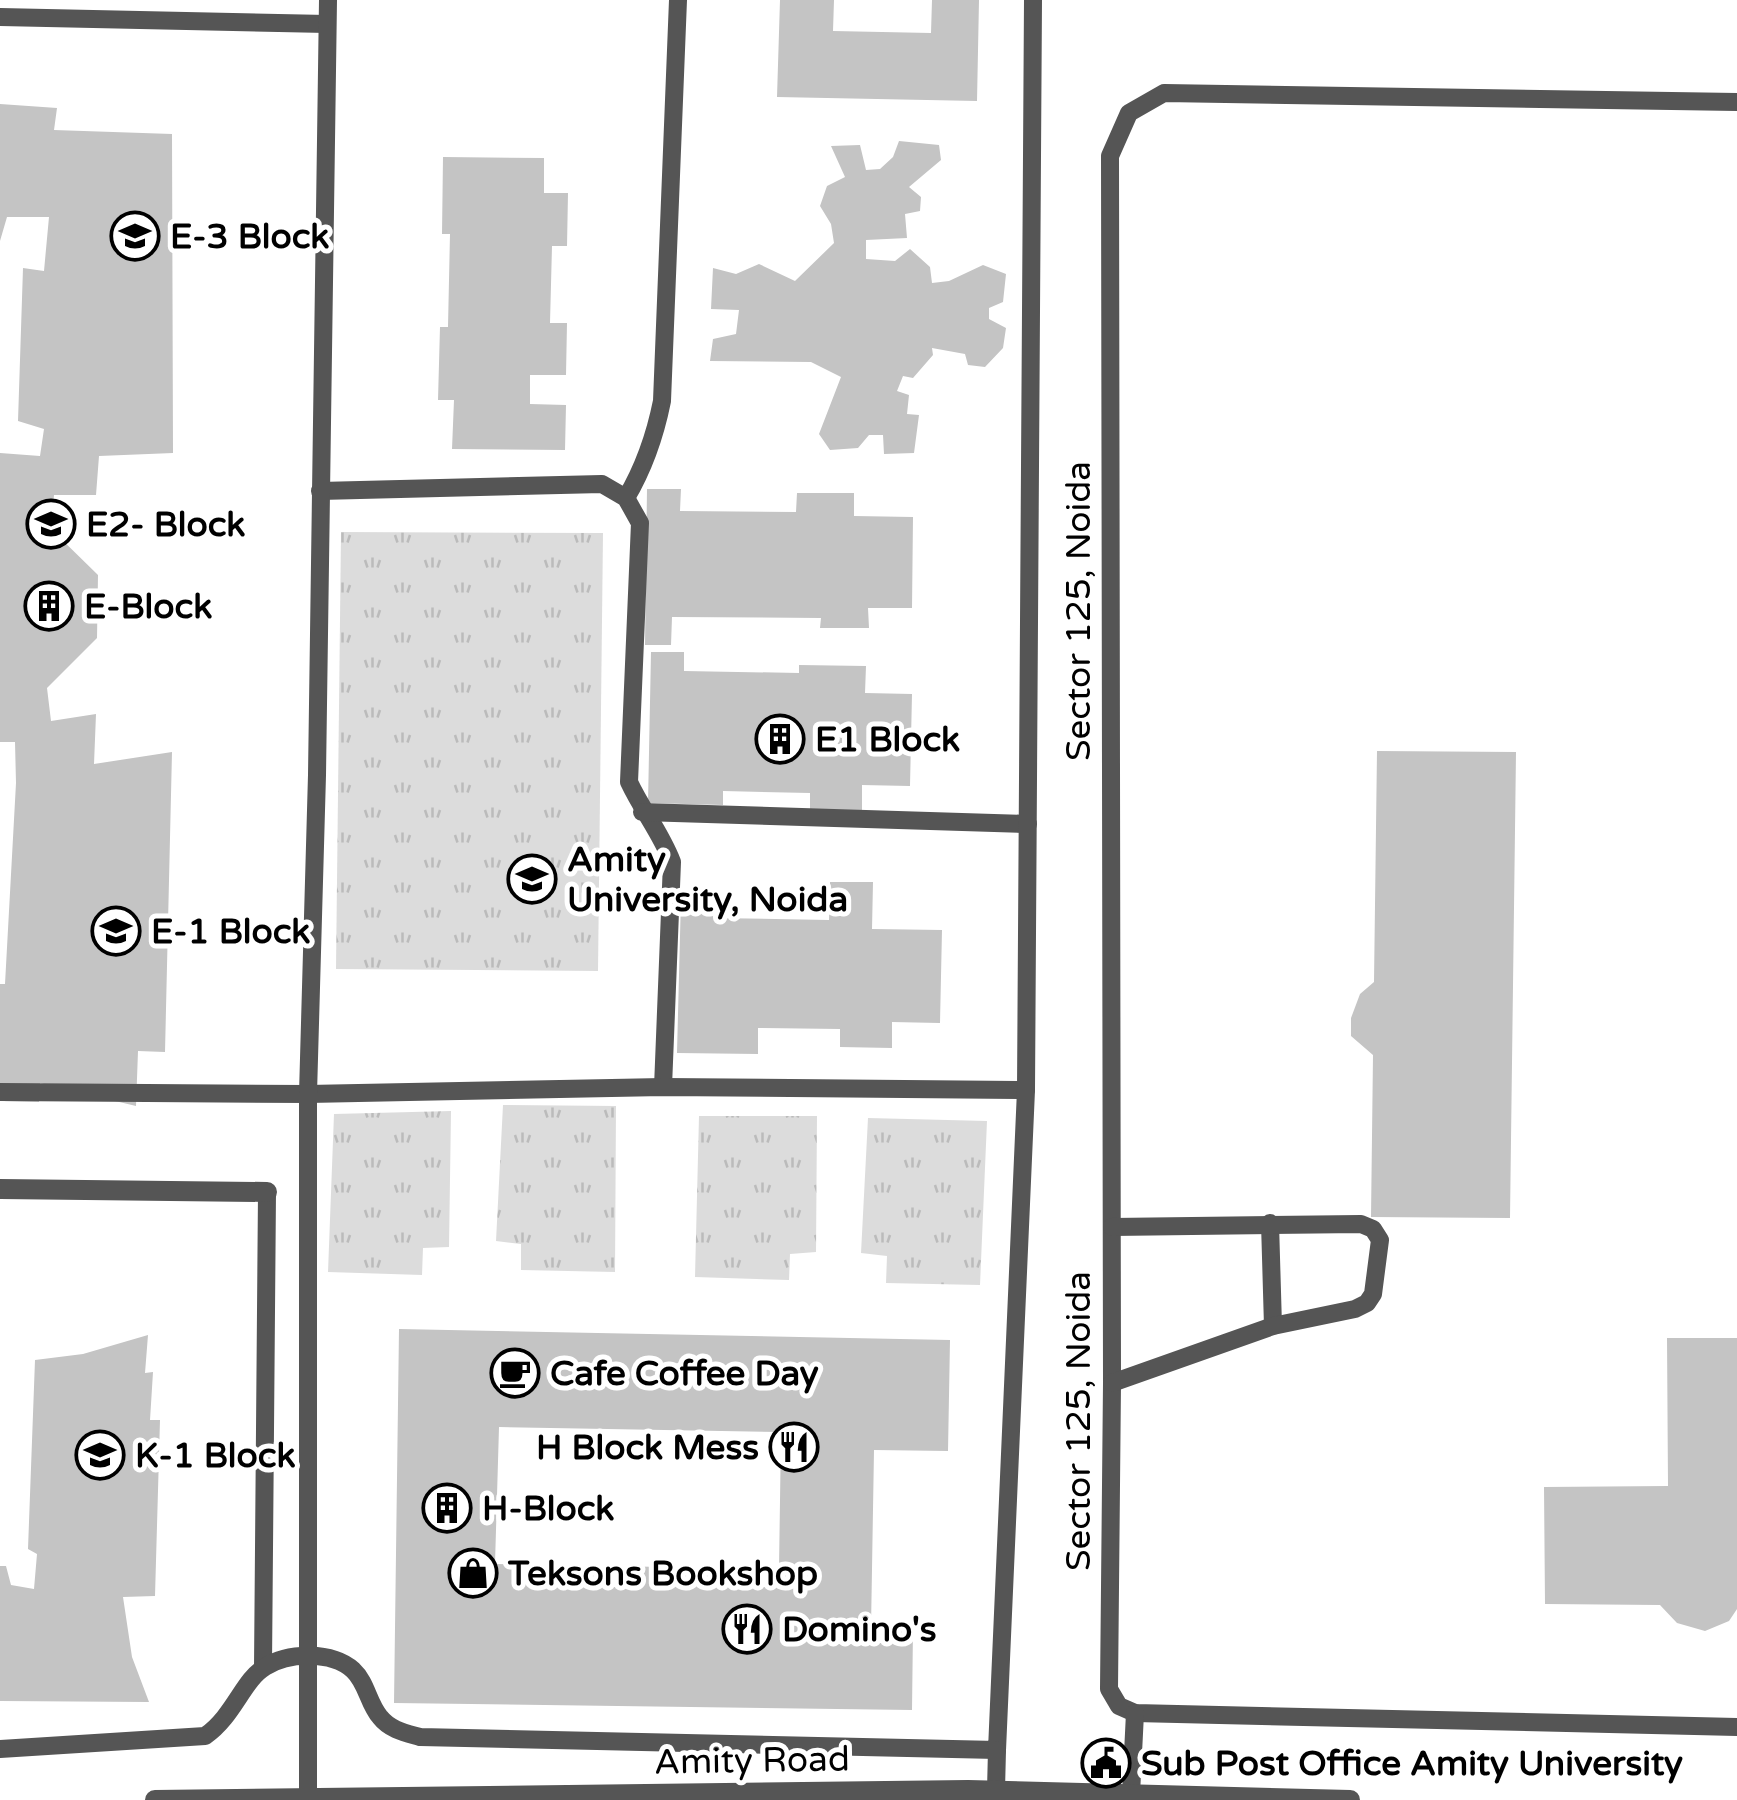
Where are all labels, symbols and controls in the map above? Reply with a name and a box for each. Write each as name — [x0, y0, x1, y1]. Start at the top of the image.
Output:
school or university icon: E-3 Block — [109, 210, 161, 262]
place label: E-3 Block — [170, 216, 329, 258]
street label: Sector 125, Noida — [1058, 461, 1100, 761]
school or university icon: E2- Block — [25, 498, 77, 550]
place label: E2- Block — [86, 504, 245, 546]
building icon: E-Block — [23, 580, 75, 632]
place label: E-Block — [84, 586, 212, 628]
building icon: E1 Block — [754, 713, 806, 765]
place label: E1 Block — [815, 719, 960, 761]
place label: Amity University, Noida — [567, 839, 848, 921]
school or university icon: Amity University, Noida — [506, 853, 558, 905]
school or university icon: E-1 Block — [90, 905, 142, 957]
place label: E-1 Block — [151, 911, 310, 953]
street label: Sector 125, Noida — [1058, 1271, 1100, 1571]
cafe icon: Cafe Coffee Day — [489, 1347, 541, 1399]
place label: Cafe Coffee Day — [550, 1353, 819, 1395]
restaurant icon: H Block Mess — [768, 1421, 820, 1473]
place label: H Block Mess — [536, 1427, 759, 1469]
school or university icon: K-1 Block — [74, 1429, 126, 1481]
place label: K-1 Block — [135, 1435, 296, 1477]
building icon: H-Block — [421, 1482, 473, 1534]
place label: H-Block — [482, 1488, 614, 1530]
shop icon: Teksons Bookshop — [447, 1547, 499, 1599]
place label: Teksons Bookshop — [507, 1553, 818, 1595]
restaurant icon: Domino's — [721, 1603, 773, 1655]
place label: Domino's — [782, 1609, 936, 1651]
public building icon: Sub Post Office Amity University — [1080, 1737, 1132, 1789]
street label: Amity Road — [654, 1738, 850, 1784]
place label: Sub Post Office Amity University — [1141, 1743, 1683, 1785]

